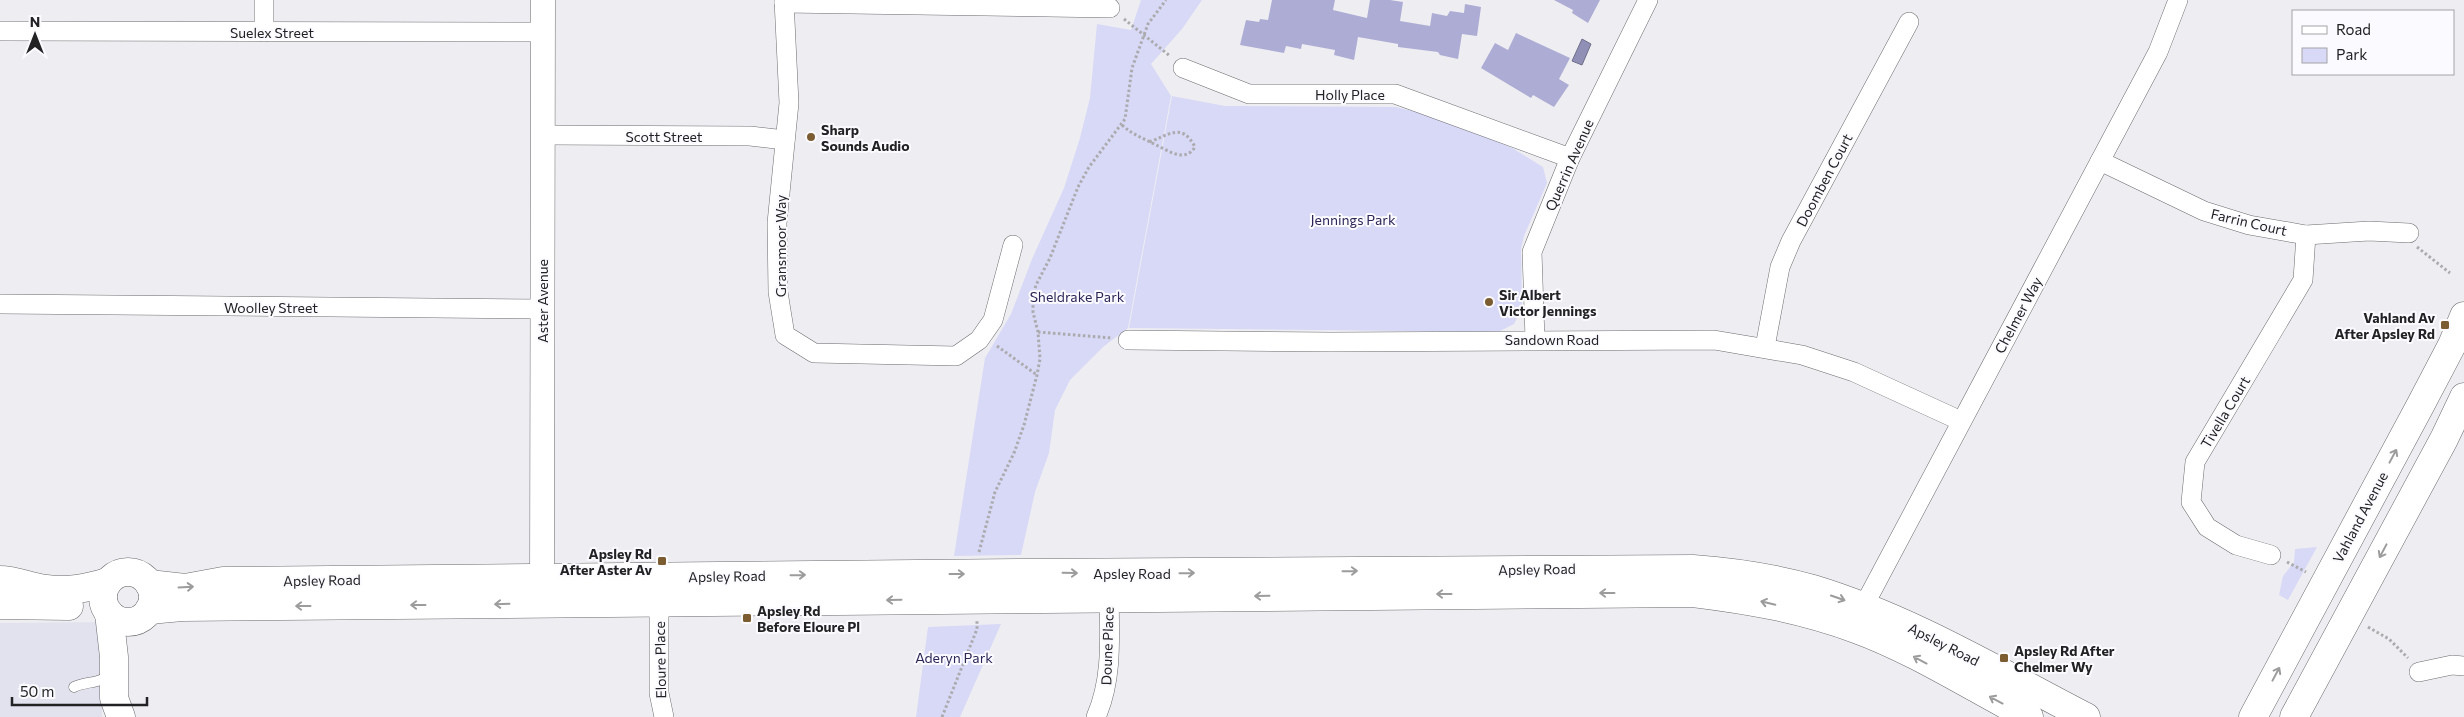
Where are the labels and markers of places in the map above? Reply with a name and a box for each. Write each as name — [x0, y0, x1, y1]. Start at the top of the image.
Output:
place label: Sharp Sounds Audio — [821, 121, 910, 154]
marker: Sharp Sounds Audio — [805, 131, 817, 143]
place label: Sir Albert Victor Jennings — [1499, 286, 1597, 319]
marker: Sir Albert Victor Jennings — [1483, 296, 1495, 308]
place label: Vahland Av After Apsley Rd — [2334, 309, 2435, 342]
marker: Vahland Av After Apsley Rd — [2439, 319, 2451, 331]
place label: Apsley Rd After Aster Av — [560, 545, 652, 578]
marker: Apsley Rd After Aster Av — [656, 555, 668, 567]
place label: Apsley Rd Before Eloure Pl — [757, 602, 860, 635]
marker: Apsley Rd Before Eloure Pl — [741, 612, 753, 624]
place label: Apsley Rd After Chelmer Wy — [2014, 642, 2115, 675]
marker: Apsley Rd After Chelmer Wy — [1998, 652, 2010, 664]

